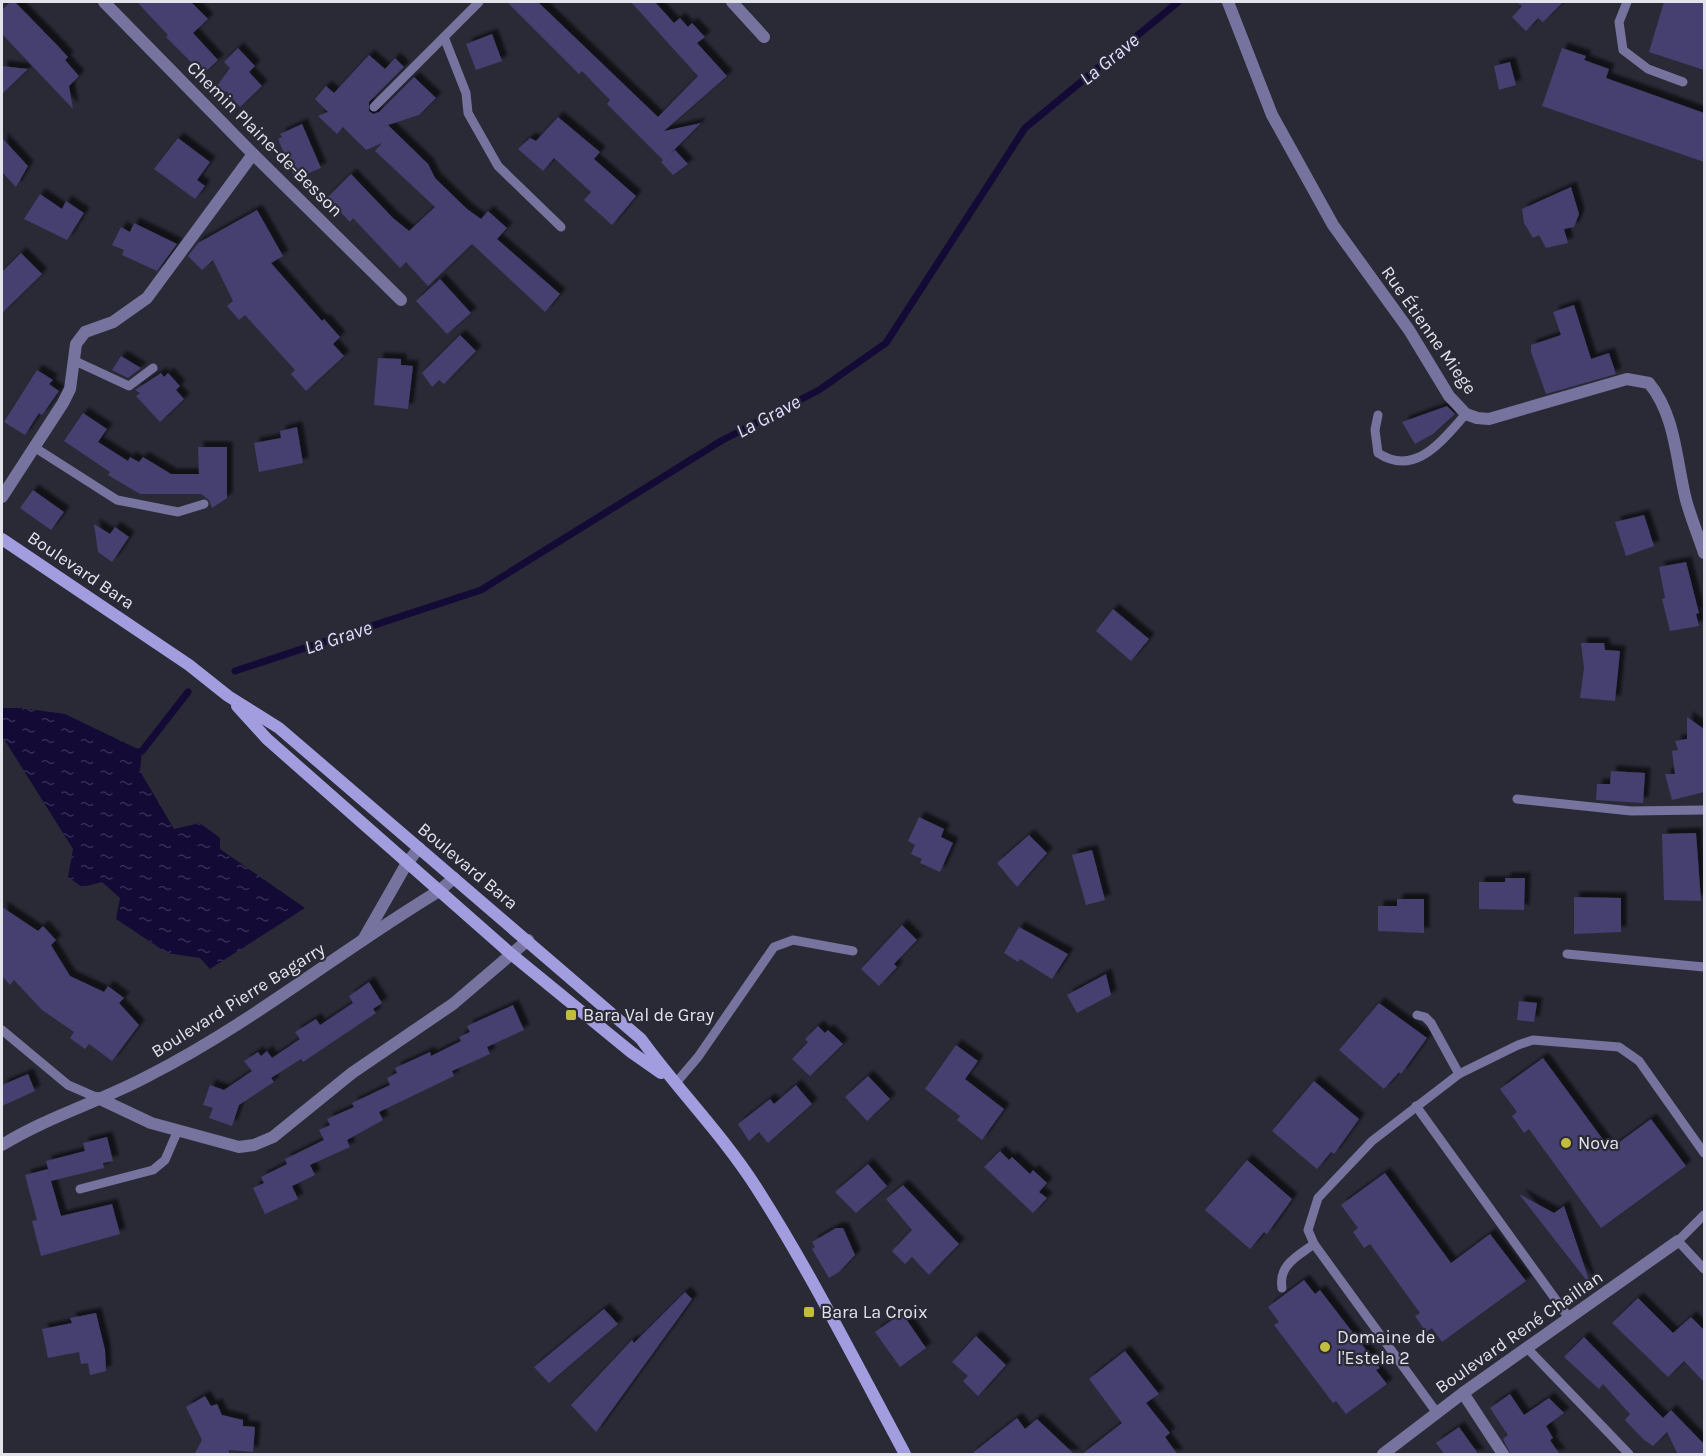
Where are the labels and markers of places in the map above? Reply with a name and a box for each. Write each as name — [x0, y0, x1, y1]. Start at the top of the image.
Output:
place label: Bara Val de Gray — [583, 1004, 715, 1026]
marker: Bara Val de Gray — [564, 1008, 578, 1022]
place label: Nova — [1578, 1132, 1619, 1154]
marker: Nova — [1559, 1136, 1573, 1150]
place label: Bara La Croix — [821, 1301, 927, 1323]
marker: Bara La Croix — [802, 1305, 816, 1319]
place label: Domaine de l'Estela 2 — [1337, 1326, 1435, 1369]
marker: Domaine de l'Estela 2 — [1318, 1340, 1332, 1354]

